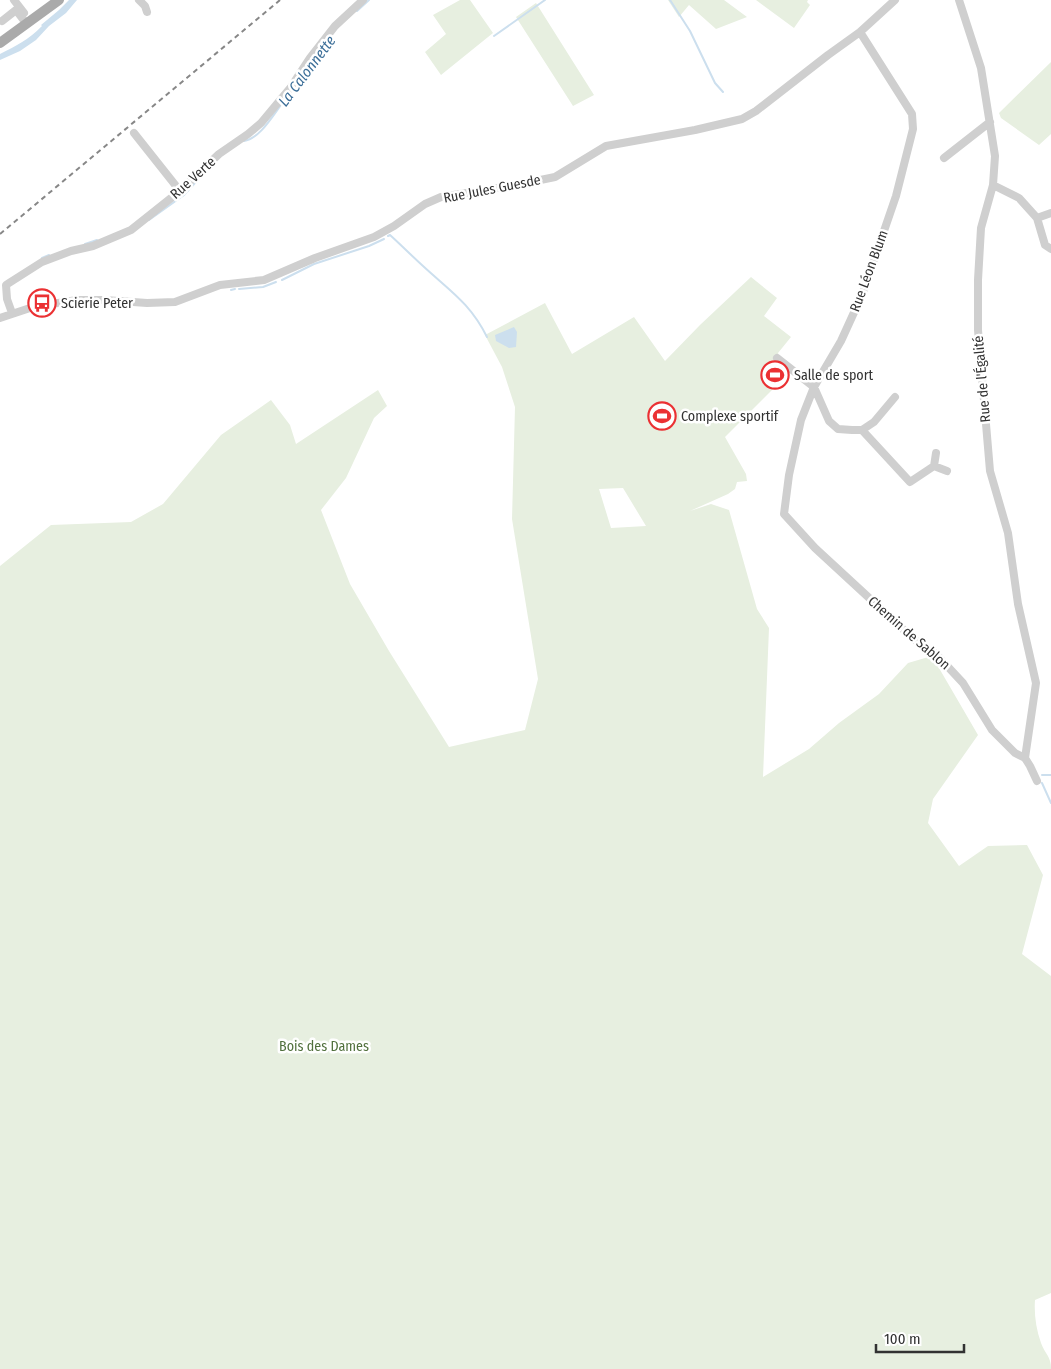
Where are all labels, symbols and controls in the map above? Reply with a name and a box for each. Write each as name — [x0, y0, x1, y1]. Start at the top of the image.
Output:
water label: La Calonnette — [275, 32, 339, 110]
street label: Rue Verte — [167, 153, 219, 203]
street label: Rue Jules Guesde — [442, 171, 542, 207]
street label: Rue Léon Blum — [846, 228, 892, 314]
bus stop icon: Scierie Peter — [27, 288, 57, 318]
place label: Scierie Peter — [61, 295, 133, 312]
street label: Rue de l'Égalité — [969, 335, 994, 423]
sports icon: Salle de sport — [760, 360, 790, 390]
place label: Salle de sport — [794, 367, 874, 384]
sports icon: Complexe sportif — [647, 401, 677, 431]
place label: Complexe sportif — [681, 408, 780, 425]
street label: Chemin de Sablon — [864, 593, 954, 673]
park label: Bois des Dames — [279, 1038, 369, 1055]
scale bar — [876, 1322, 964, 1354]
text: 100 m — [884, 1330, 921, 1348]

